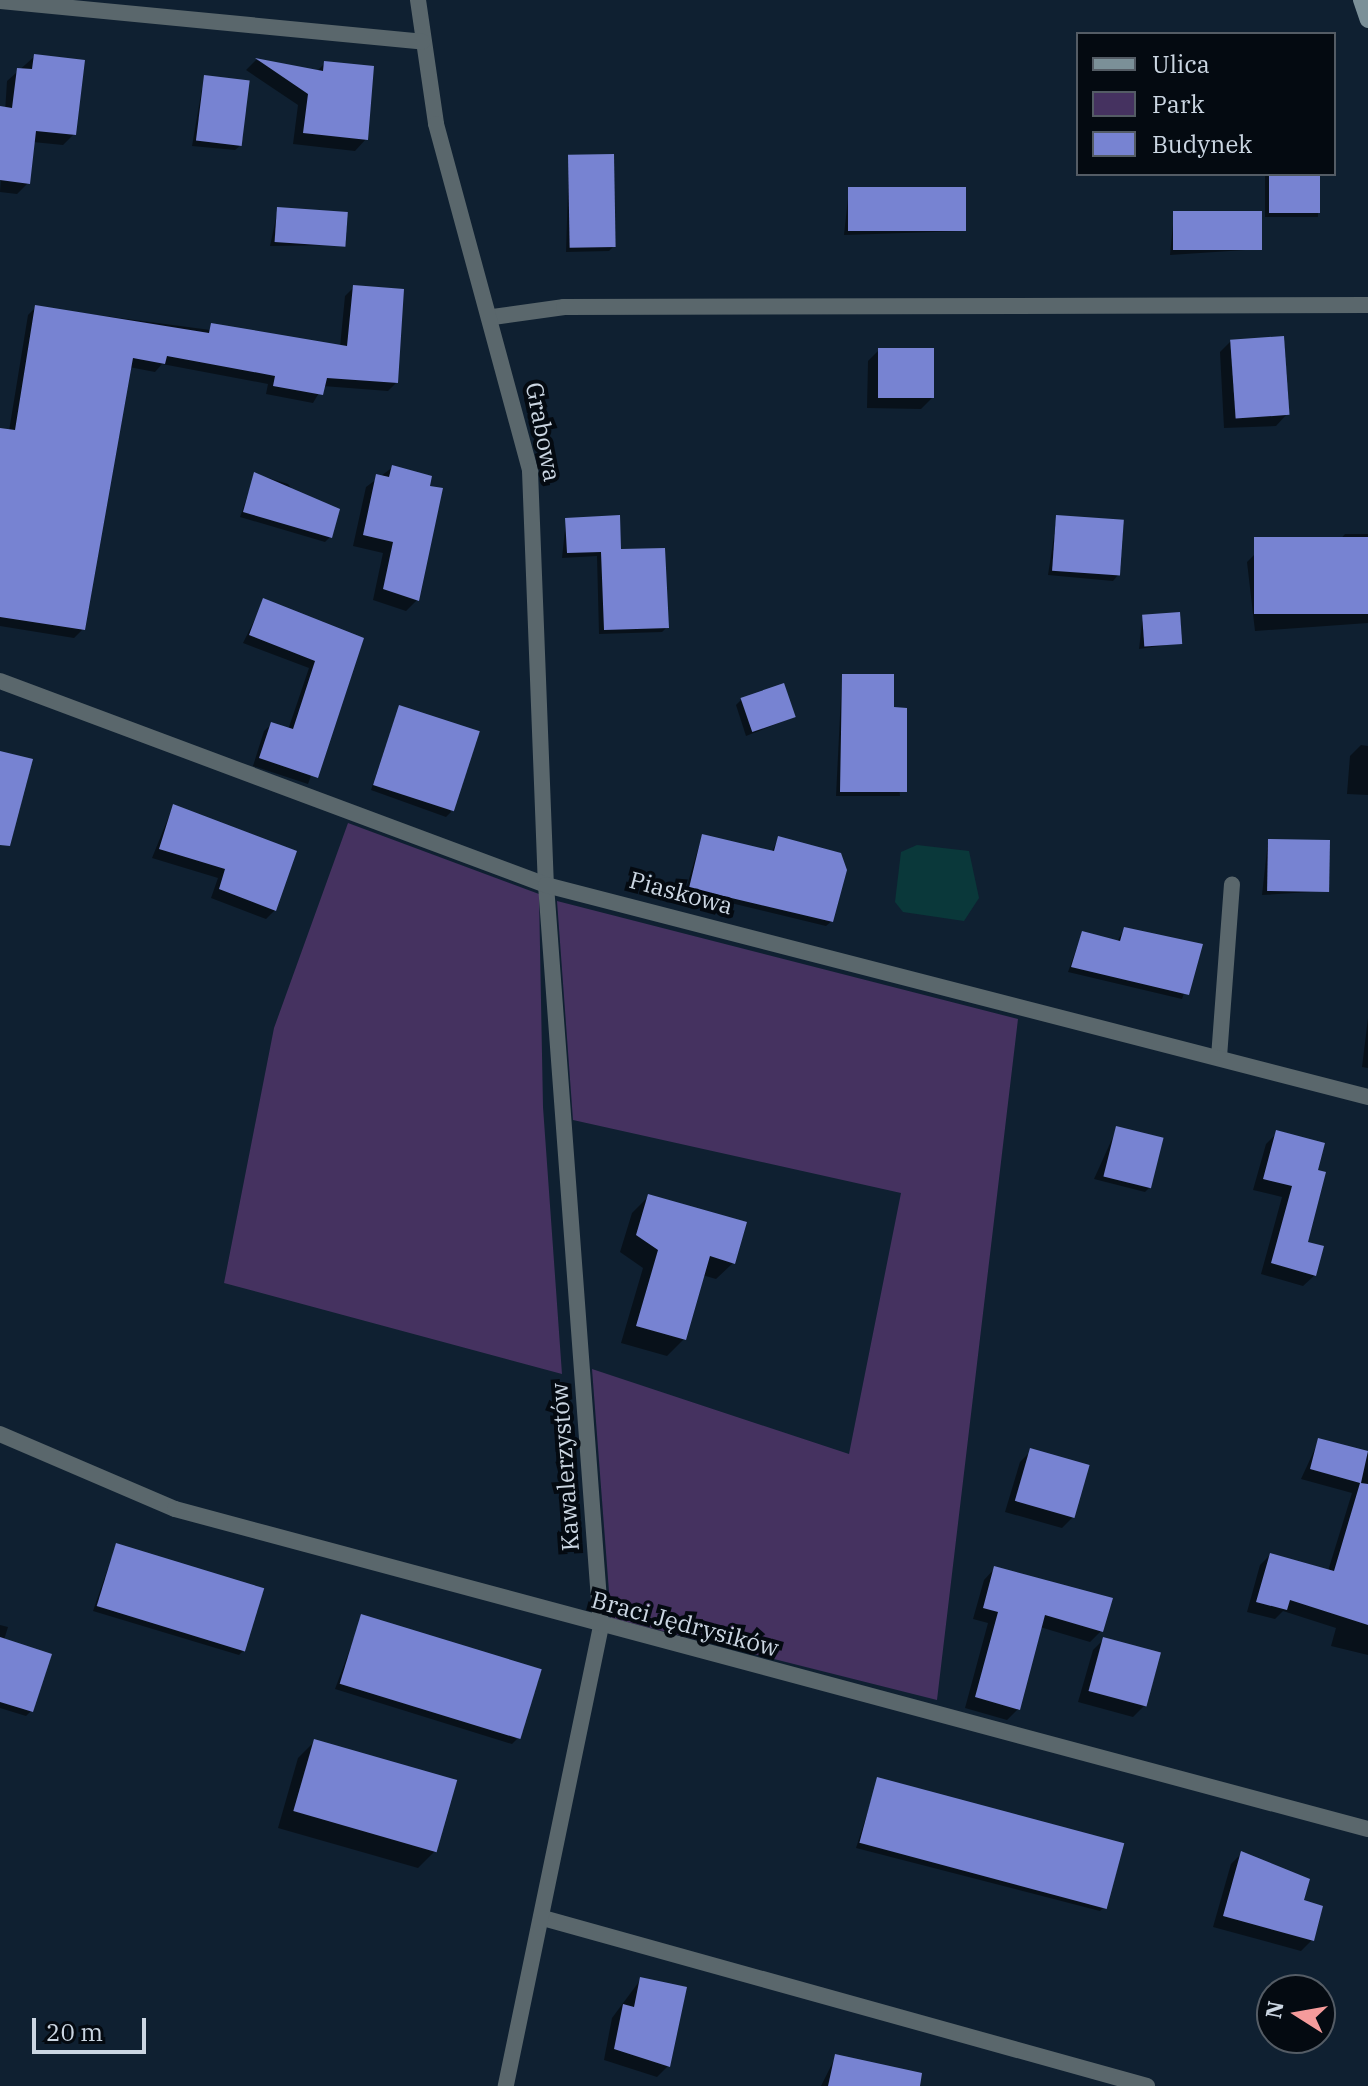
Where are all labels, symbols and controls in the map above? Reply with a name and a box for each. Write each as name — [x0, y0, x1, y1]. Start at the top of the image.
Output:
legend — [1076, 32, 1336, 176]
text: Ulica — [1152, 48, 1210, 80]
text: Park — [1152, 88, 1204, 120]
text: Budynek — [1152, 128, 1252, 160]
street label: Grabowa — [519, 380, 567, 484]
street label: Piaskowa — [626, 865, 736, 921]
street label: Kawalerzystów — [545, 1382, 585, 1552]
street label: Braci Jędrysików — [588, 1585, 782, 1663]
north arrow — [1256, 1974, 1336, 2054]
text: N — [1258, 1998, 1290, 2021]
scale bar — [36, 2002, 150, 2052]
text: 20 m — [46, 2016, 103, 2048]

